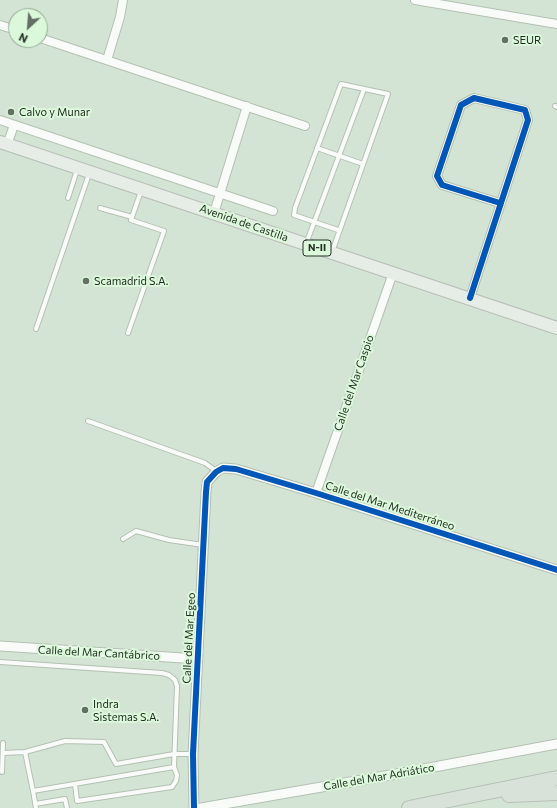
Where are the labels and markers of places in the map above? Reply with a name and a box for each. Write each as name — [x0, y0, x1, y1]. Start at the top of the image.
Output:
place label: SEUR — [513, 33, 541, 47]
marker: SEUR — [500, 35, 510, 45]
place label: Calvo y Munar — [19, 105, 90, 119]
marker: Calvo y Munar — [6, 107, 16, 117]
place label: Scamadrid S.A. — [94, 274, 168, 288]
marker: Scamadrid S.A. — [81, 276, 91, 286]
place label: Indra Sistemas S.A. — [93, 697, 159, 723]
marker: Indra Sistemas S.A. — [80, 705, 90, 715]

